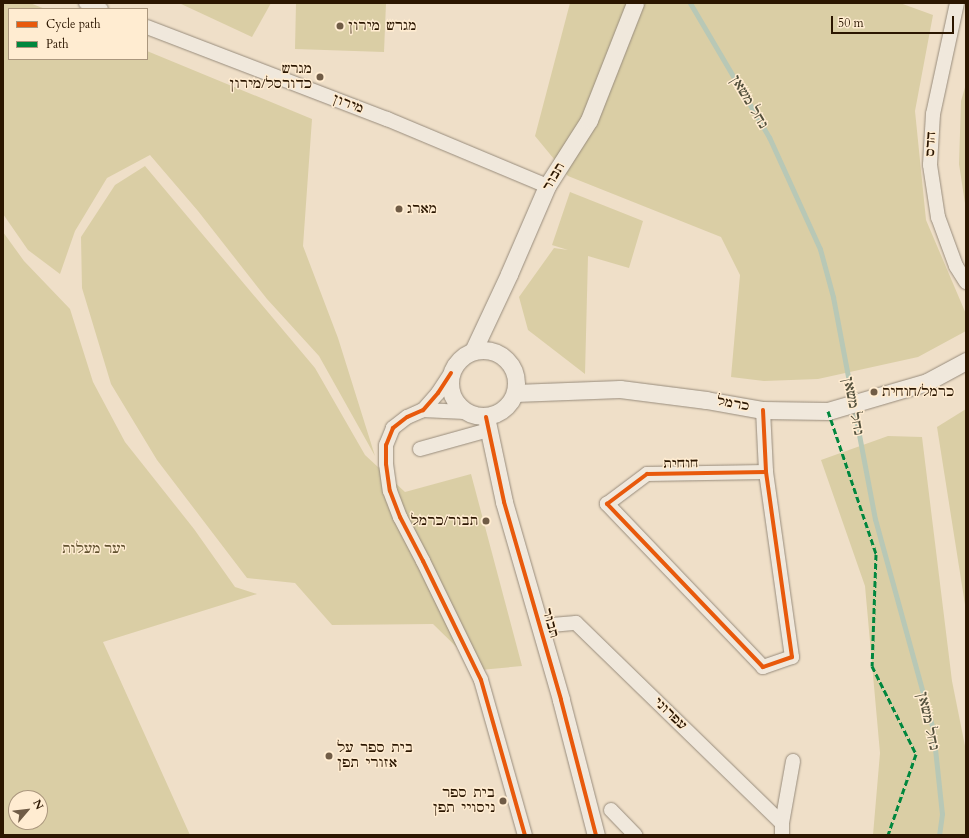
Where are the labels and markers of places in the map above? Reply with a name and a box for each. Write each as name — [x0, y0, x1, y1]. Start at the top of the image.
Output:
place label: מגרש מירון — [348, 18, 413, 34]
marker: מגרש מירון — [335, 21, 345, 31]
place label: מגרש כדורסל/מירון — [229, 62, 312, 93]
marker: מגרש כדורסל/מירון — [315, 72, 325, 82]
place label: מארג — [407, 201, 437, 217]
marker: מארג — [394, 204, 404, 214]
place label: כרמל/חוחית — [882, 384, 954, 400]
marker: כרמל/חוחית — [869, 387, 879, 397]
place label: תבור/כרמל — [411, 513, 478, 529]
marker: תבור/כרמל — [481, 516, 491, 526]
place label: בית ספר על אזורי תפן — [337, 741, 407, 772]
marker: בית ספר על אזורי תפן — [324, 751, 334, 761]
place label: בית ספר ניסויי תפן — [436, 786, 495, 817]
marker: בית ספר ניסויי תפן — [498, 796, 508, 806]

